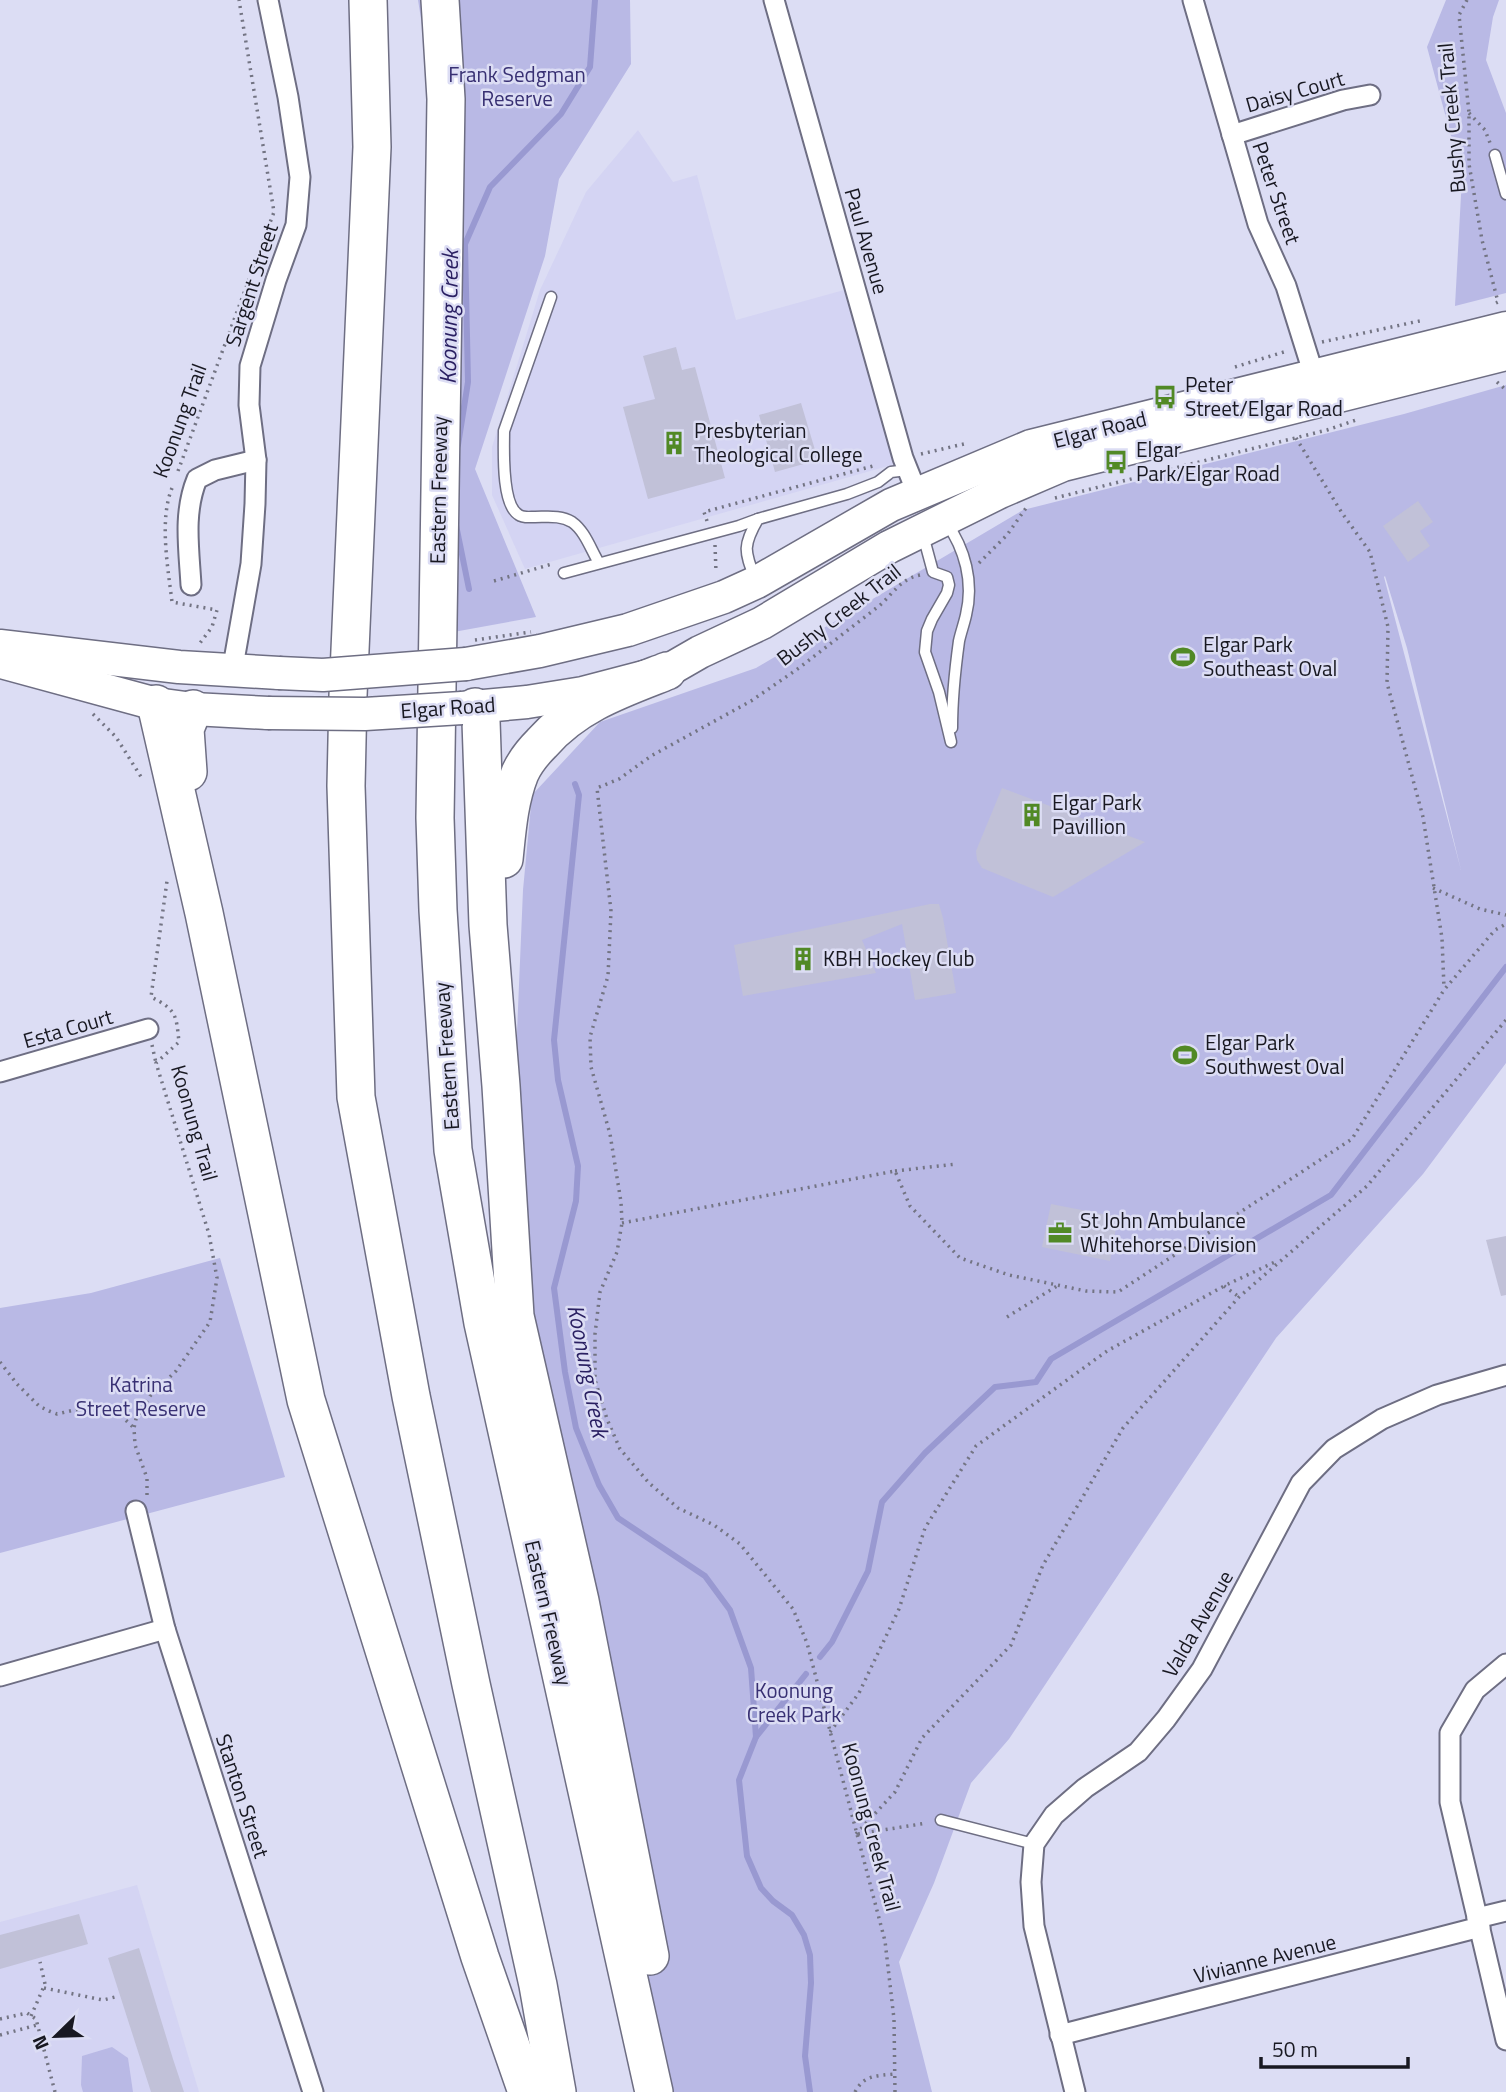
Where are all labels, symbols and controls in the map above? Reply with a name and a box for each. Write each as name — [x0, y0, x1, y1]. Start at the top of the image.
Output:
street label: Bushy Creek Trail — [1429, 42, 1474, 194]
park label: Frank Sedgman Reserve — [448, 58, 586, 114]
street label: Daisy Court — [1242, 62, 1348, 120]
street label: Peter Street — [1244, 137, 1310, 249]
street label: Paul Avenue — [837, 184, 897, 298]
street label: Sargent Street — [216, 218, 286, 350]
water label: Koonung Creek — [430, 247, 467, 385]
street label: Koonung Trail — [144, 359, 215, 482]
place label: Peter Street/Elgar Road — [1185, 368, 1343, 424]
bus stop icon: Peter Street/Elgar Road — [1151, 383, 1179, 411]
street label: Elgar Road — [1050, 402, 1150, 456]
place label: Presbyterian Theological College — [694, 414, 863, 470]
street label: Eastern Freeway — [421, 416, 455, 564]
building icon: Presbyterian Theological College — [660, 429, 688, 457]
place label: Elgar Park/Elgar Road — [1136, 433, 1280, 489]
bus stop icon: Elgar Park/Elgar Road — [1102, 448, 1130, 476]
street label: Bushy Creek Trail — [769, 555, 908, 673]
place label: Elgar Park Southeast Oval — [1203, 628, 1337, 684]
sports icon: Elgar Park Southeast Oval — [1169, 643, 1197, 671]
street label: Elgar Road — [399, 688, 497, 726]
place label: Elgar Park Pavillion — [1052, 786, 1142, 842]
building icon: Elgar Park Pavillion — [1018, 801, 1046, 829]
place label: KBH Hockey Club — [823, 942, 974, 974]
building icon: KBH Hockey Club — [789, 945, 817, 973]
street label: Eastern Freeway — [425, 981, 467, 1131]
street label: Esta Court — [19, 1000, 117, 1056]
place label: Elgar Park Southwest Oval — [1205, 1026, 1345, 1082]
sports icon: Elgar Park Southwest Oval — [1171, 1041, 1199, 1069]
street label: Koonung Trail — [163, 1061, 227, 1185]
place label: St John Ambulance Whitehorse Division — [1080, 1204, 1257, 1260]
office icon: St John Ambulance Whitehorse Division — [1046, 1219, 1074, 1247]
water label: Koonung Creek — [558, 1302, 619, 1443]
park label: Katrina Street Reserve — [76, 1368, 206, 1424]
street label: Eastern Freeway — [517, 1537, 581, 1689]
street label: Valda Avenue — [1154, 1564, 1241, 1683]
park label: Koonung Creek Park — [747, 1674, 841, 1730]
street label: Stanton Street — [208, 1730, 278, 1862]
street label: Koonung Creek Trail — [834, 1739, 910, 1915]
street label: Vivianne Avenue — [1190, 1925, 1339, 1991]
north arrow — [21, 2001, 91, 2071]
scale bar — [1261, 2025, 1408, 2070]
text: N — [24, 2031, 56, 2055]
text: 50 m — [1272, 2033, 1318, 2065]

